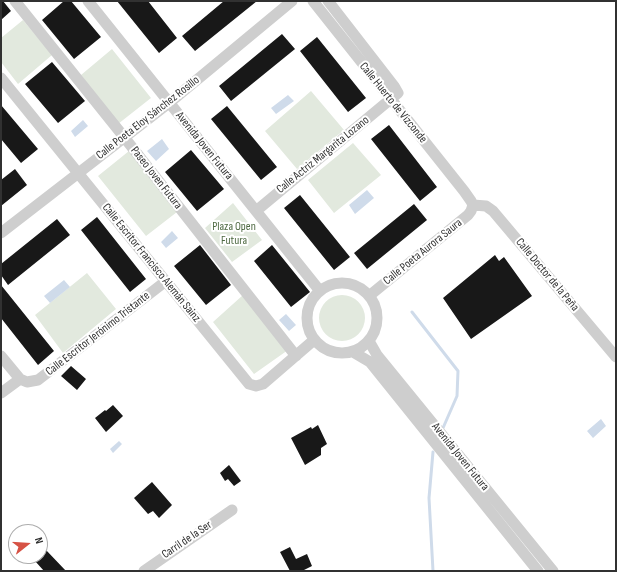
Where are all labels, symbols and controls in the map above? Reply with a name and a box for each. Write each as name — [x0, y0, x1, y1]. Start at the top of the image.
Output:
street label: Calle Huerto de Vizconde — [356, 60, 430, 146]
street label: Calle Poeta Eloy Sánchez Rosillo — [93, 73, 203, 163]
street label: Avenida Joven Futura — [172, 109, 236, 183]
street label: Calle Actriz Margarita Lozano — [274, 113, 372, 197]
street label: Paseo Joven Futura — [127, 144, 185, 212]
street label: Calle Escritor Francisco Alemán Sainz — [99, 201, 203, 325]
street label: Calle Poeta Aurora Saura — [381, 216, 465, 288]
park label: Plaza Open Futura — [212, 220, 256, 248]
street label: Calle Doctor de la Peña — [512, 235, 582, 315]
street label: Calle Escritor Jerónimo Tristante — [43, 289, 153, 379]
street label: Avenida Joven Futura — [428, 420, 492, 494]
street label: Carril de la Ser — [159, 518, 215, 562]
north arrow — [8, 524, 48, 564]
text: N — [32, 536, 46, 545]

